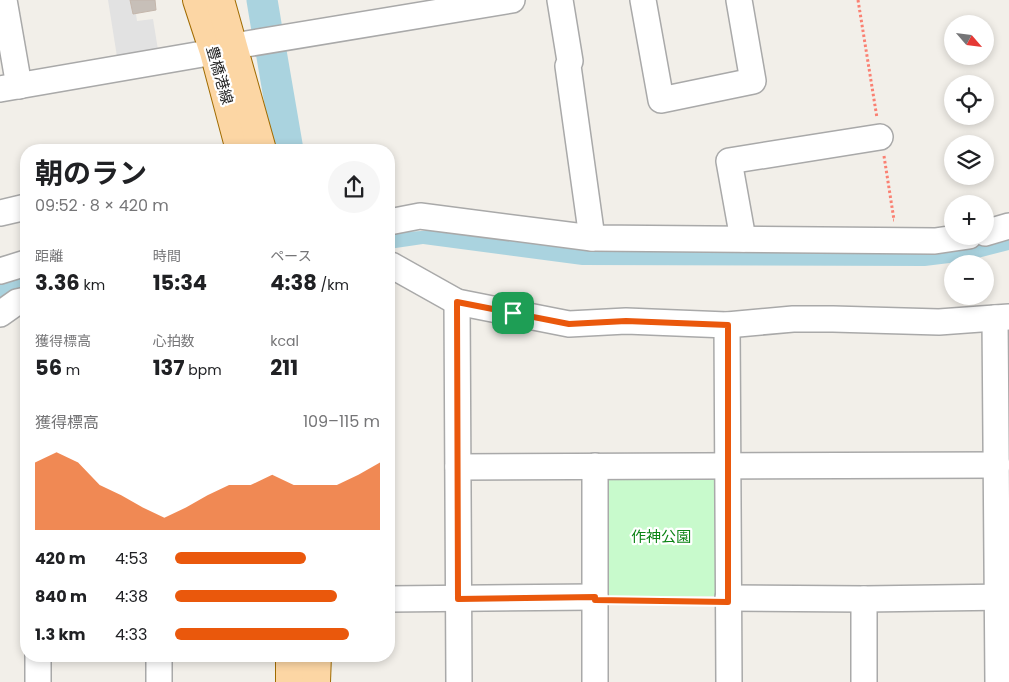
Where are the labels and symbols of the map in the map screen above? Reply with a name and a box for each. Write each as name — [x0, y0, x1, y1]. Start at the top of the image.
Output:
north arrow — [944, 15, 994, 65]
street label: 豊橋港線 — [202, 43, 238, 107]
pin — [492, 292, 534, 334]
park label: 作神公園 — [631, 526, 691, 547]

